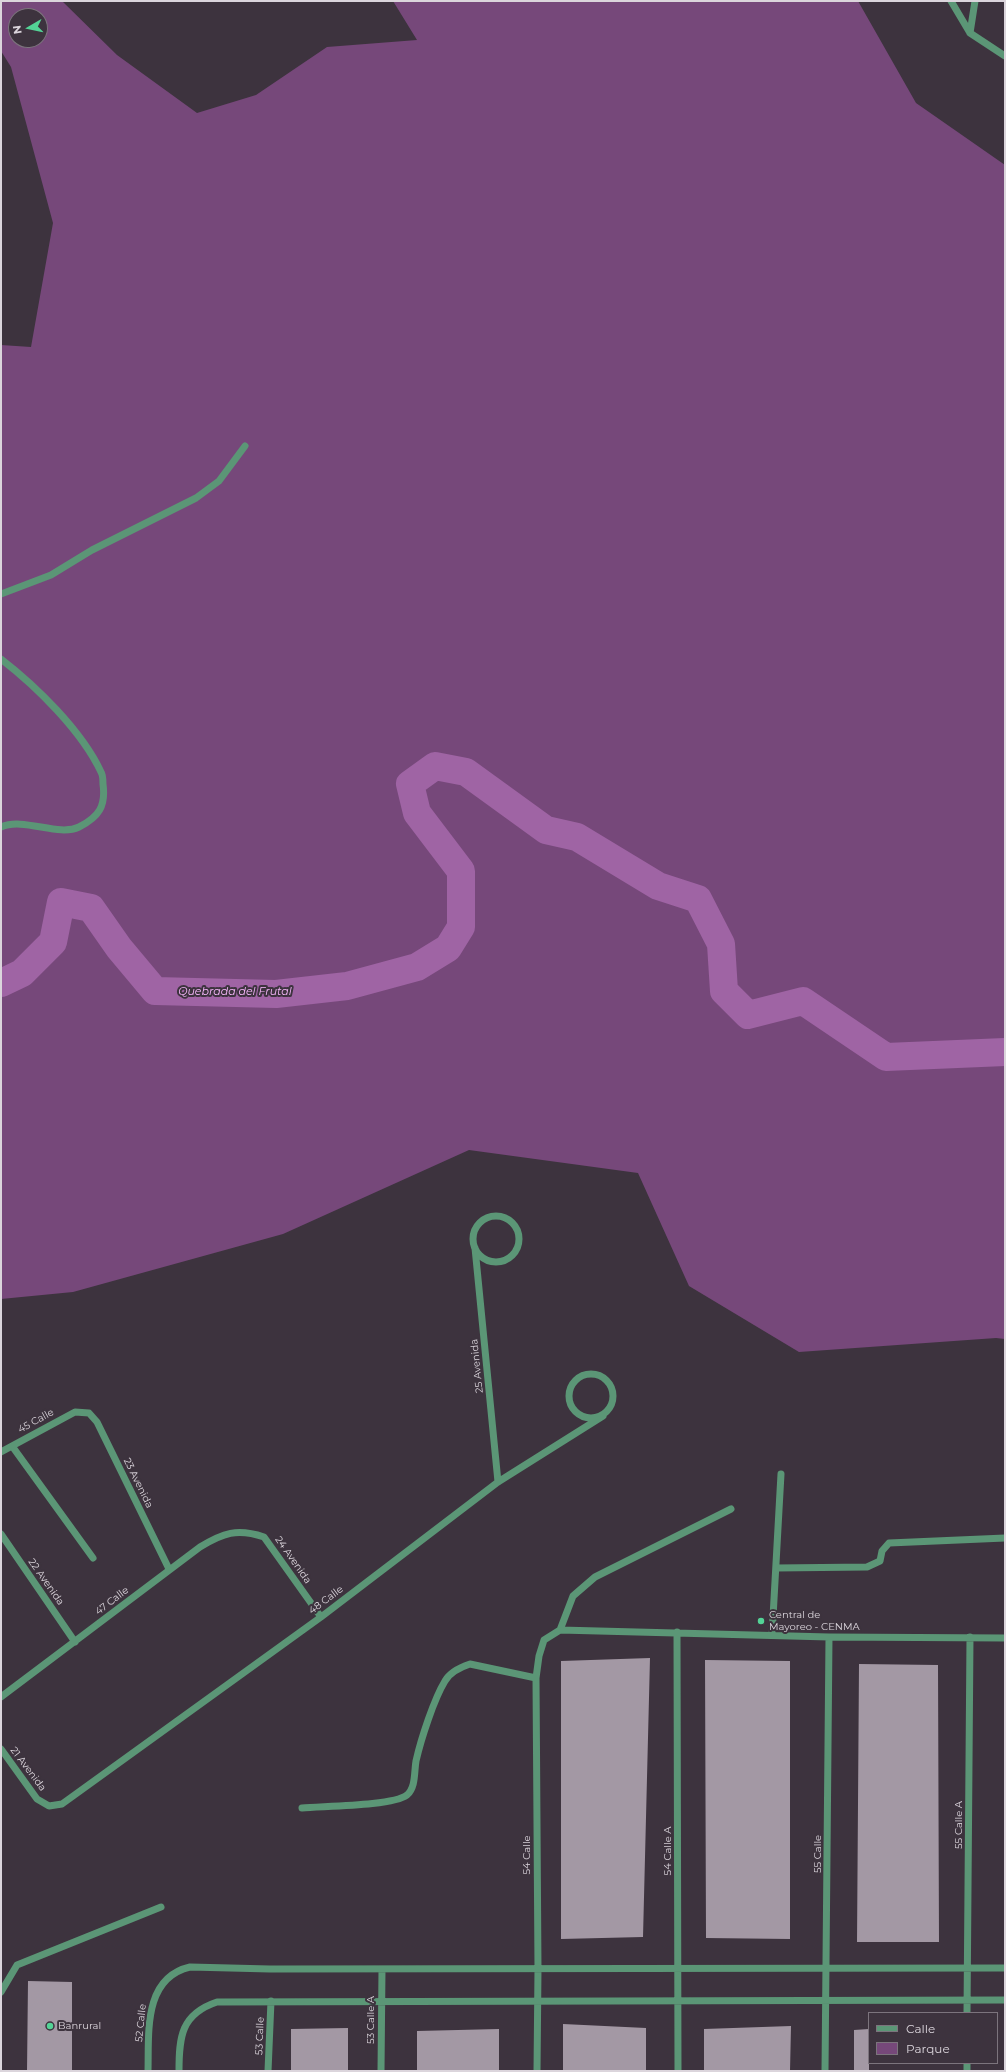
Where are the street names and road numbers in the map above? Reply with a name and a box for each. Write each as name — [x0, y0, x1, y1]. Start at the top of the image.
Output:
street label: 25 Avenida — [468, 1338, 486, 1394]
street label: 45 Calle — [16, 1406, 56, 1436]
street label: 23 Avenida — [121, 1456, 155, 1510]
street label: 24 Avenida — [272, 1534, 314, 1586]
street label: 22 Avenida — [26, 1556, 66, 1608]
street label: 48 Calle — [306, 1583, 346, 1617]
street label: 47 Calle — [93, 1584, 131, 1618]
street label: 21 Avenida — [7, 1745, 49, 1793]
street label: 55 Calle A — [953, 1801, 965, 1849]
street label: 54 Calle A — [662, 1826, 674, 1876]
street label: 54 Calle — [521, 1835, 533, 1875]
street label: 55 Calle — [812, 1835, 824, 1873]
street label: 53 Calle A — [365, 1996, 377, 2044]
street label: 52 Calle — [133, 2003, 149, 2043]
street label: 53 Calle — [253, 2017, 267, 2055]

